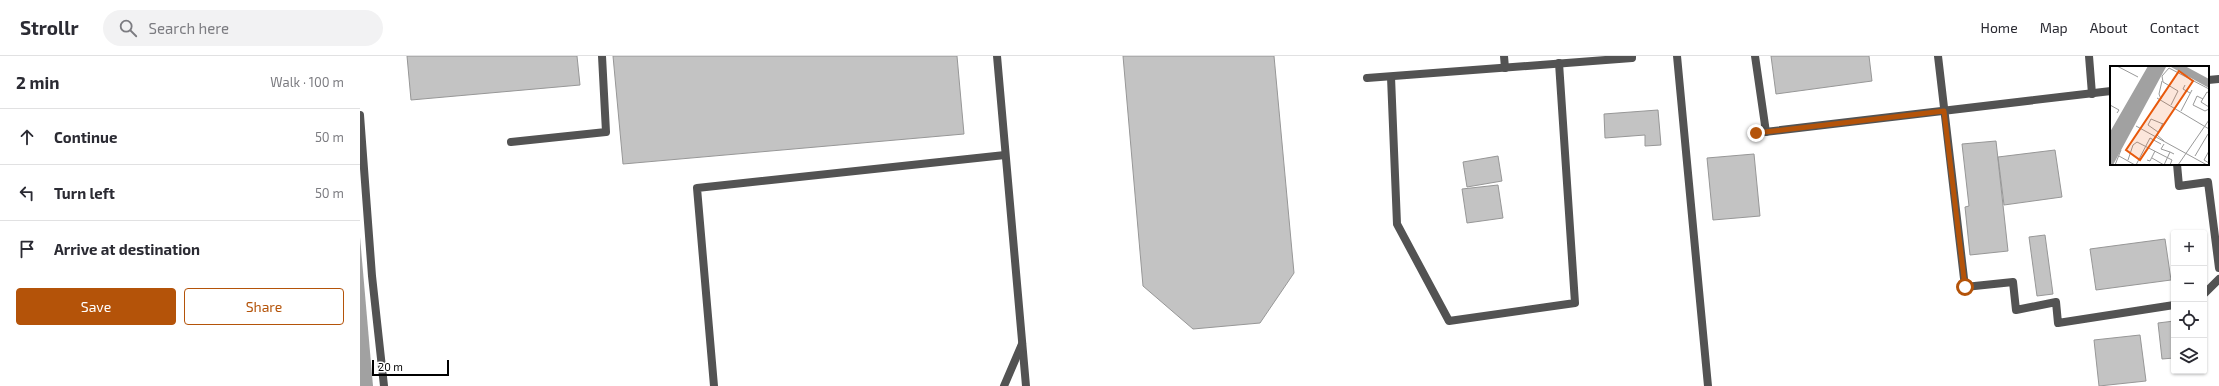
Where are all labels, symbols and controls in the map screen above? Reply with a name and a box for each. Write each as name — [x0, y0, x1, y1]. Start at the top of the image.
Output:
search box — [103, 10, 383, 46]
text: Strollr — [20, 16, 79, 39]
icon: search — [117, 17, 139, 39]
text: Search here — [149, 19, 229, 37]
text: Home — [1981, 19, 2018, 36]
text: Map — [2040, 19, 2068, 36]
text: About — [2090, 19, 2128, 36]
text: Contact — [2150, 19, 2199, 36]
inset map — [2110, 66, 2209, 165]
text: 2 min — [16, 72, 59, 92]
text: Walk · 100 m — [270, 74, 344, 90]
route end — [1747, 124, 1765, 142]
icon: ahead — [16, 126, 38, 148]
text: Continue — [54, 128, 117, 146]
text: 50 m — [315, 129, 344, 145]
icon: left — [16, 182, 38, 204]
text: Turn left — [54, 184, 115, 202]
text: 50 m — [315, 185, 344, 201]
map controls — [2171, 230, 2207, 374]
button: + — [2171, 230, 2207, 266]
icon: arrive — [16, 238, 38, 260]
text: Arrive at destination — [54, 240, 200, 258]
button: − — [2171, 266, 2207, 302]
route start — [1956, 278, 1974, 296]
button: Save — [16, 288, 176, 325]
button: Share — [184, 288, 344, 325]
button: locate — [2171, 302, 2207, 338]
button: layers — [2171, 338, 2207, 374]
scale bar — [372, 358, 449, 377]
text: 20 m — [378, 360, 403, 373]

